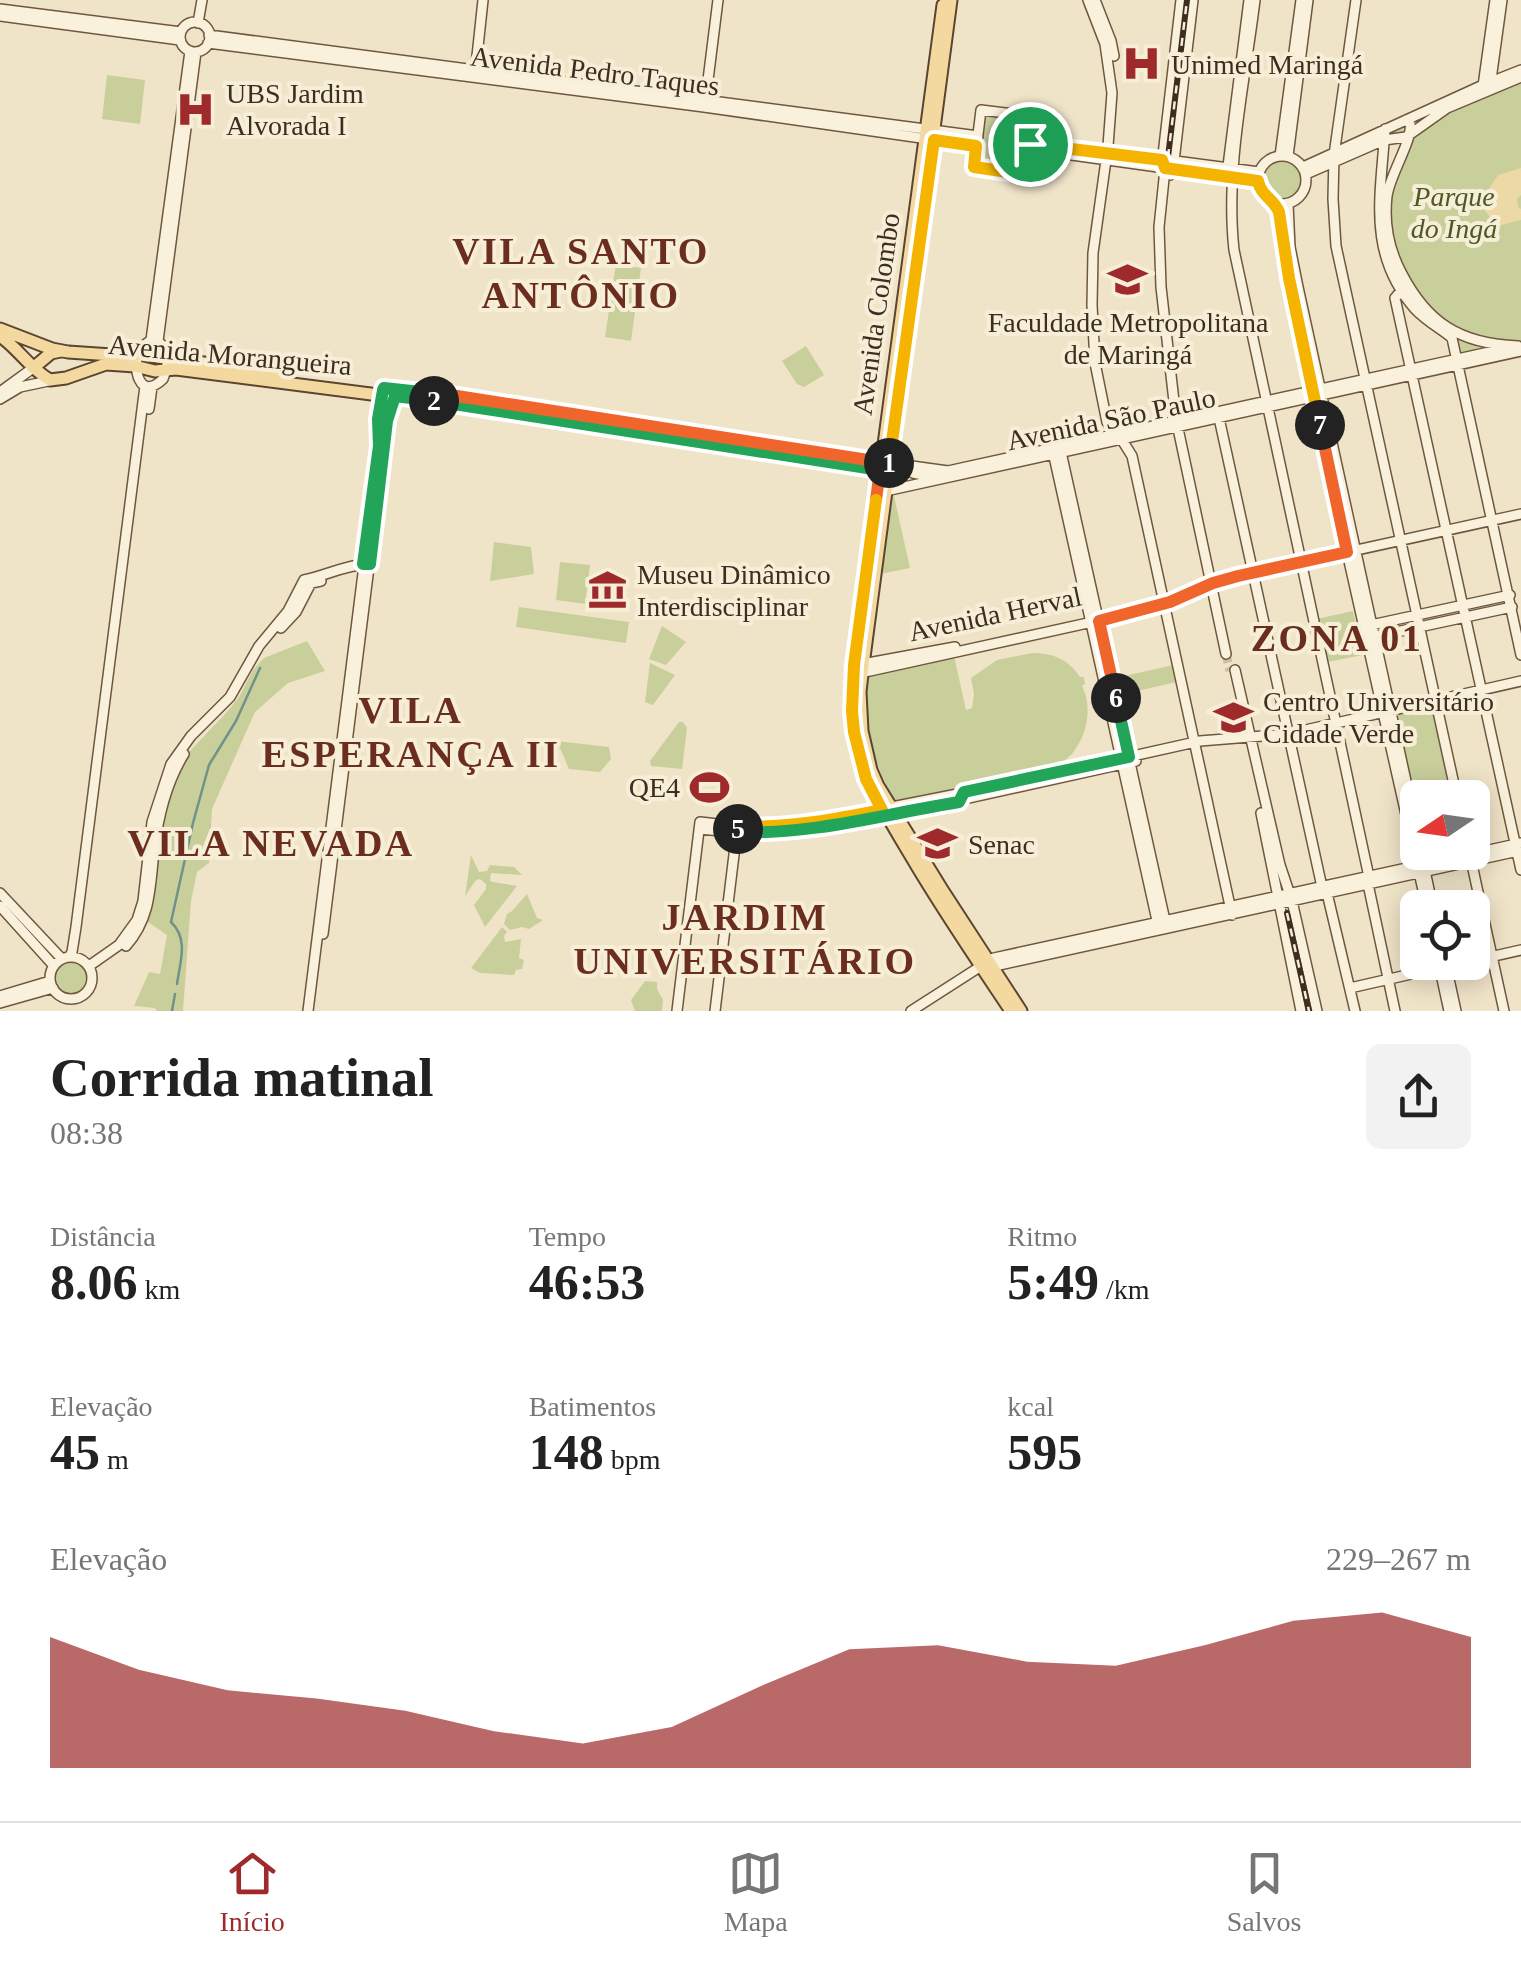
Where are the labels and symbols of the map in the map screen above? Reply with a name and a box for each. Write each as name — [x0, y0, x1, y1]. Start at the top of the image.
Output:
street label: Avenida Pedro Taques — [469, 40, 721, 102]
hospital icon: Unimed Maringá — [1120, 43, 1162, 85]
place label: Unimed Maringá — [1171, 49, 1364, 80]
place label: UBS Jardim Alvorada I — [226, 78, 364, 141]
hospital icon: UBS Jardim Alvorada I — [175, 88, 217, 130]
pin — [988, 102, 1073, 187]
park label: Parque do Ingá — [1411, 181, 1497, 244]
street label: Avenida Colombo — [846, 211, 906, 417]
district label: VILA SANTO ANTÔNIO — [452, 230, 710, 316]
school or university icon: Faculdade Metropolitana de Maringá — [1107, 259, 1149, 301]
place label: Faculdade Metropolitana de Maringá — [988, 307, 1269, 370]
street label: Avenida Morangueira — [107, 329, 354, 381]
pin: 2 — [409, 376, 459, 426]
street label: Avenida São Paulo — [1004, 382, 1218, 456]
pin: 7 — [1295, 400, 1345, 450]
pin: 1 — [864, 438, 914, 488]
place label: Museu Dinâmico Interdisciplinar — [637, 559, 831, 622]
museum icon: Museu Dinâmico Interdisciplinar — [586, 569, 628, 611]
street label: Avenida Herval — [906, 581, 1084, 647]
district label: ZONA 01 — [1251, 617, 1423, 659]
pin: 6 — [1091, 673, 1141, 723]
place label: Centro Universitário Cidade Verde — [1263, 686, 1494, 749]
district label: VILA ESPERANÇA II — [261, 689, 561, 775]
school or university icon: Centro Universitário Cidade Verde — [1212, 696, 1254, 738]
sports icon: QE4 — [689, 766, 731, 808]
place label: QE4 — [629, 772, 680, 803]
north arrow — [1400, 780, 1490, 870]
pin: 5 — [713, 804, 763, 854]
district label: VILA NEVADA — [127, 822, 415, 864]
school or university icon: Senac — [917, 823, 959, 865]
place label: Senac — [968, 829, 1035, 860]
district label: JARDIM UNIVERSITÁRIO — [574, 896, 916, 982]

